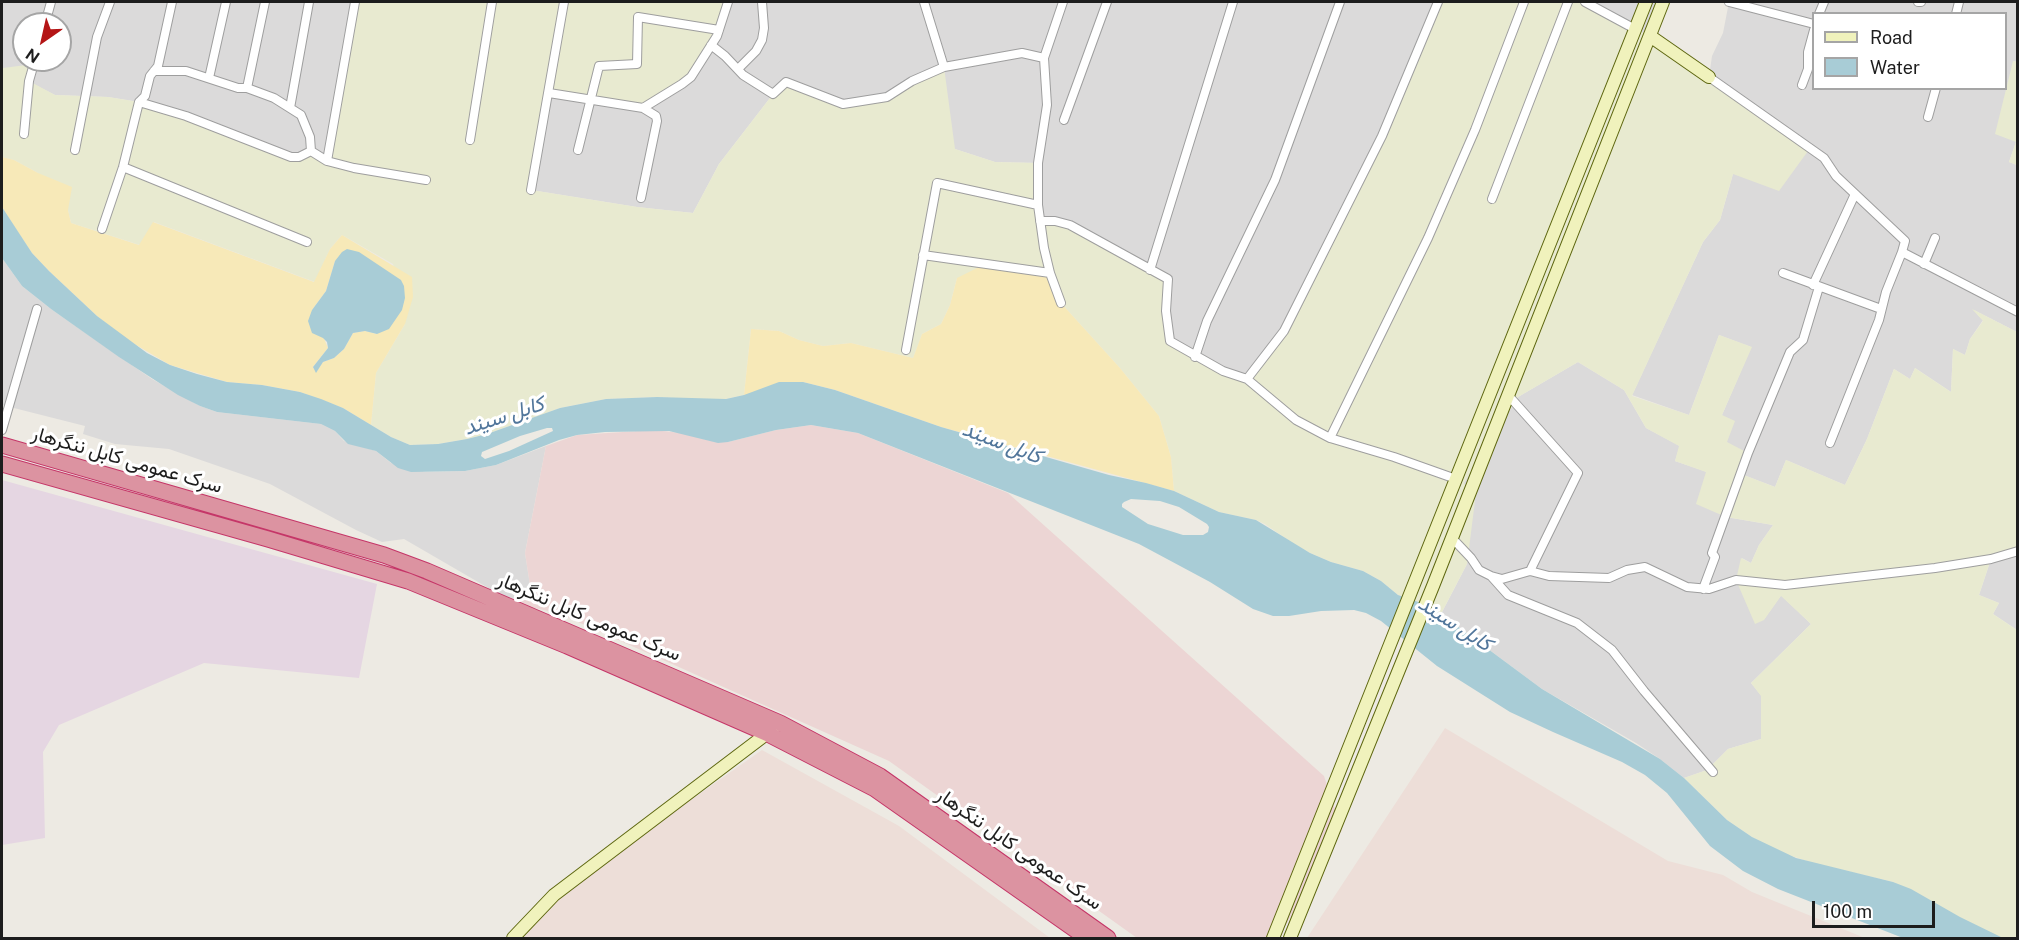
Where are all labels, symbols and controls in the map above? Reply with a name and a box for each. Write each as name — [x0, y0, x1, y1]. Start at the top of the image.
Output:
north arrow — [12, 12, 72, 72]
legend — [1812, 12, 2007, 90]
text: Road — [1870, 27, 1913, 48]
text: N — [22, 44, 43, 67]
text: Water — [1870, 57, 1920, 78]
water label: کابل سيند — [461, 391, 547, 441]
water label: کابل سيند — [959, 416, 1045, 470]
street label: سرک عمومی کابل ننگرهار — [29, 421, 225, 499]
street label: سرک عمومی کابل ننگرهار — [494, 568, 684, 666]
water label: کابل سيند — [1413, 591, 1497, 657]
street label: سرک عمومی کابل ننگرهار — [932, 783, 1106, 915]
scale bar — [1815, 889, 1938, 927]
text: 100 m — [1823, 901, 1872, 922]

